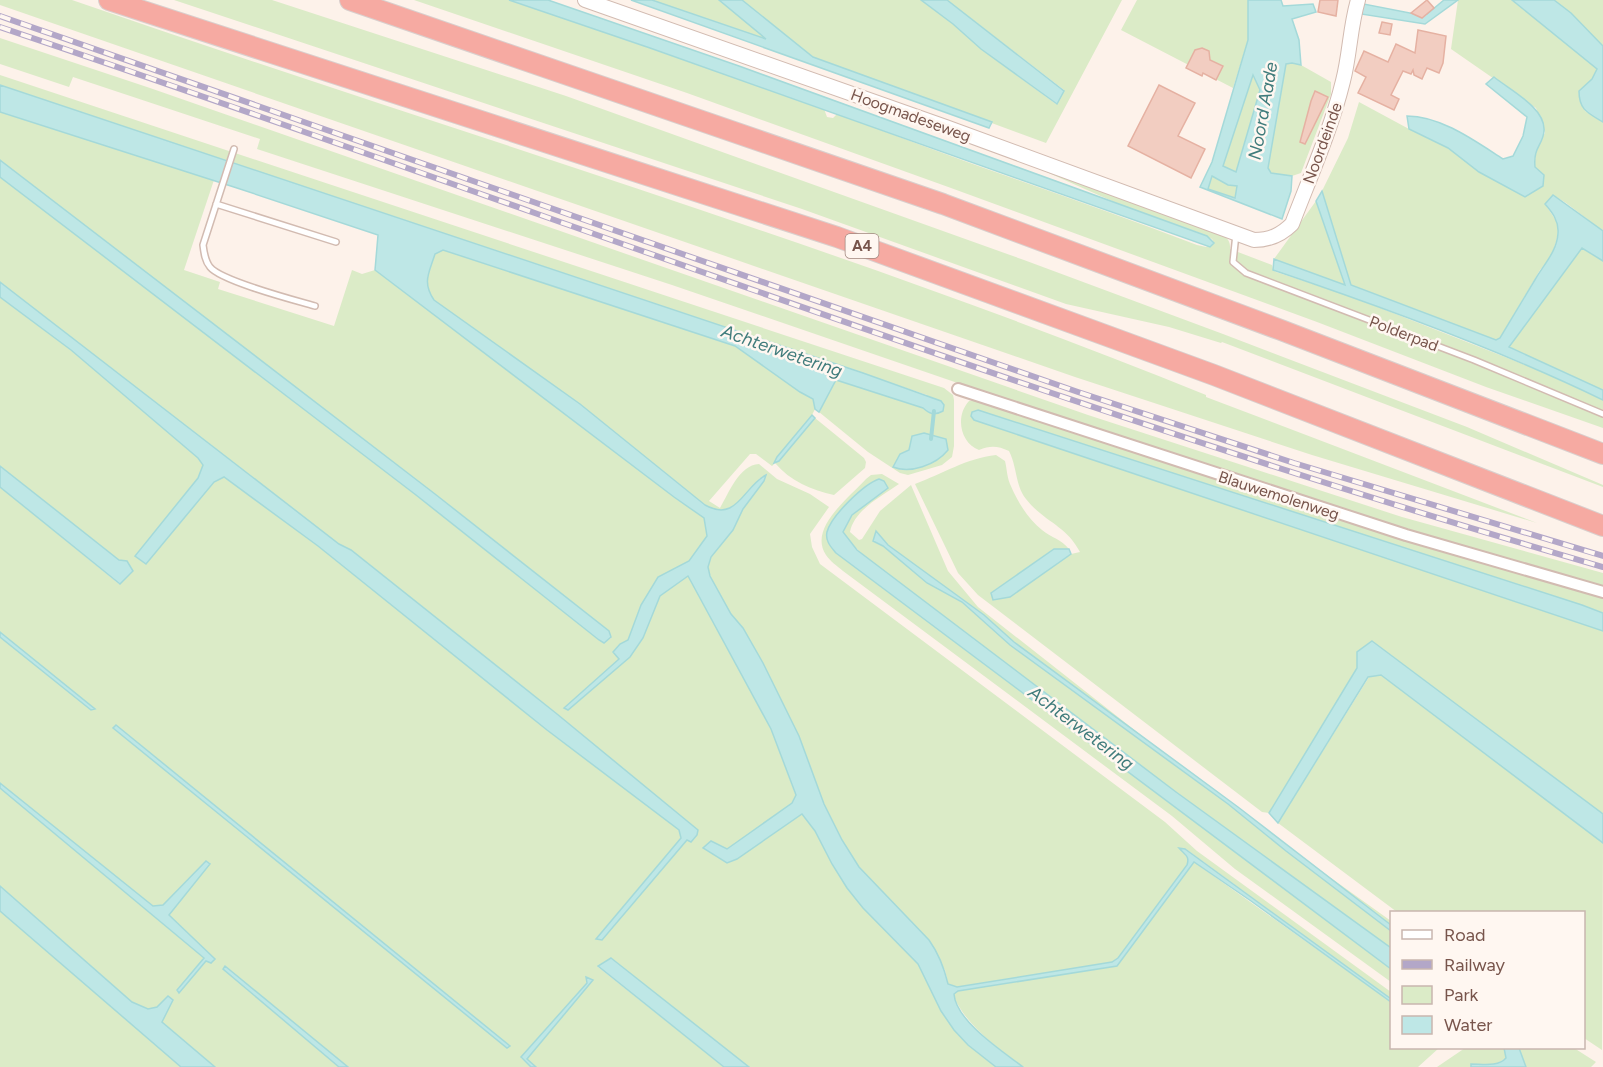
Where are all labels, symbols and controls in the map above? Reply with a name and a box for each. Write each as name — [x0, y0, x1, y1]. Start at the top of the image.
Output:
water label: Noord Aade — [1244, 60, 1282, 162]
street label: Hoogmadeseweg — [848, 85, 973, 146]
street label: Noordeinde — [1299, 100, 1346, 186]
road number: A4 — [846, 234, 878, 258]
street label: Polderpad — [1367, 312, 1441, 355]
water label: Achterwetering — [718, 320, 846, 382]
street label: Blauwemolenweg — [1216, 467, 1342, 524]
water label: Achterwetering — [1023, 681, 1138, 775]
legend — [1390, 911, 1585, 1049]
text: Road — [1444, 924, 1485, 946]
text: Railway — [1444, 954, 1506, 976]
text: Park — [1444, 984, 1479, 1006]
text: Water — [1444, 1014, 1492, 1036]

